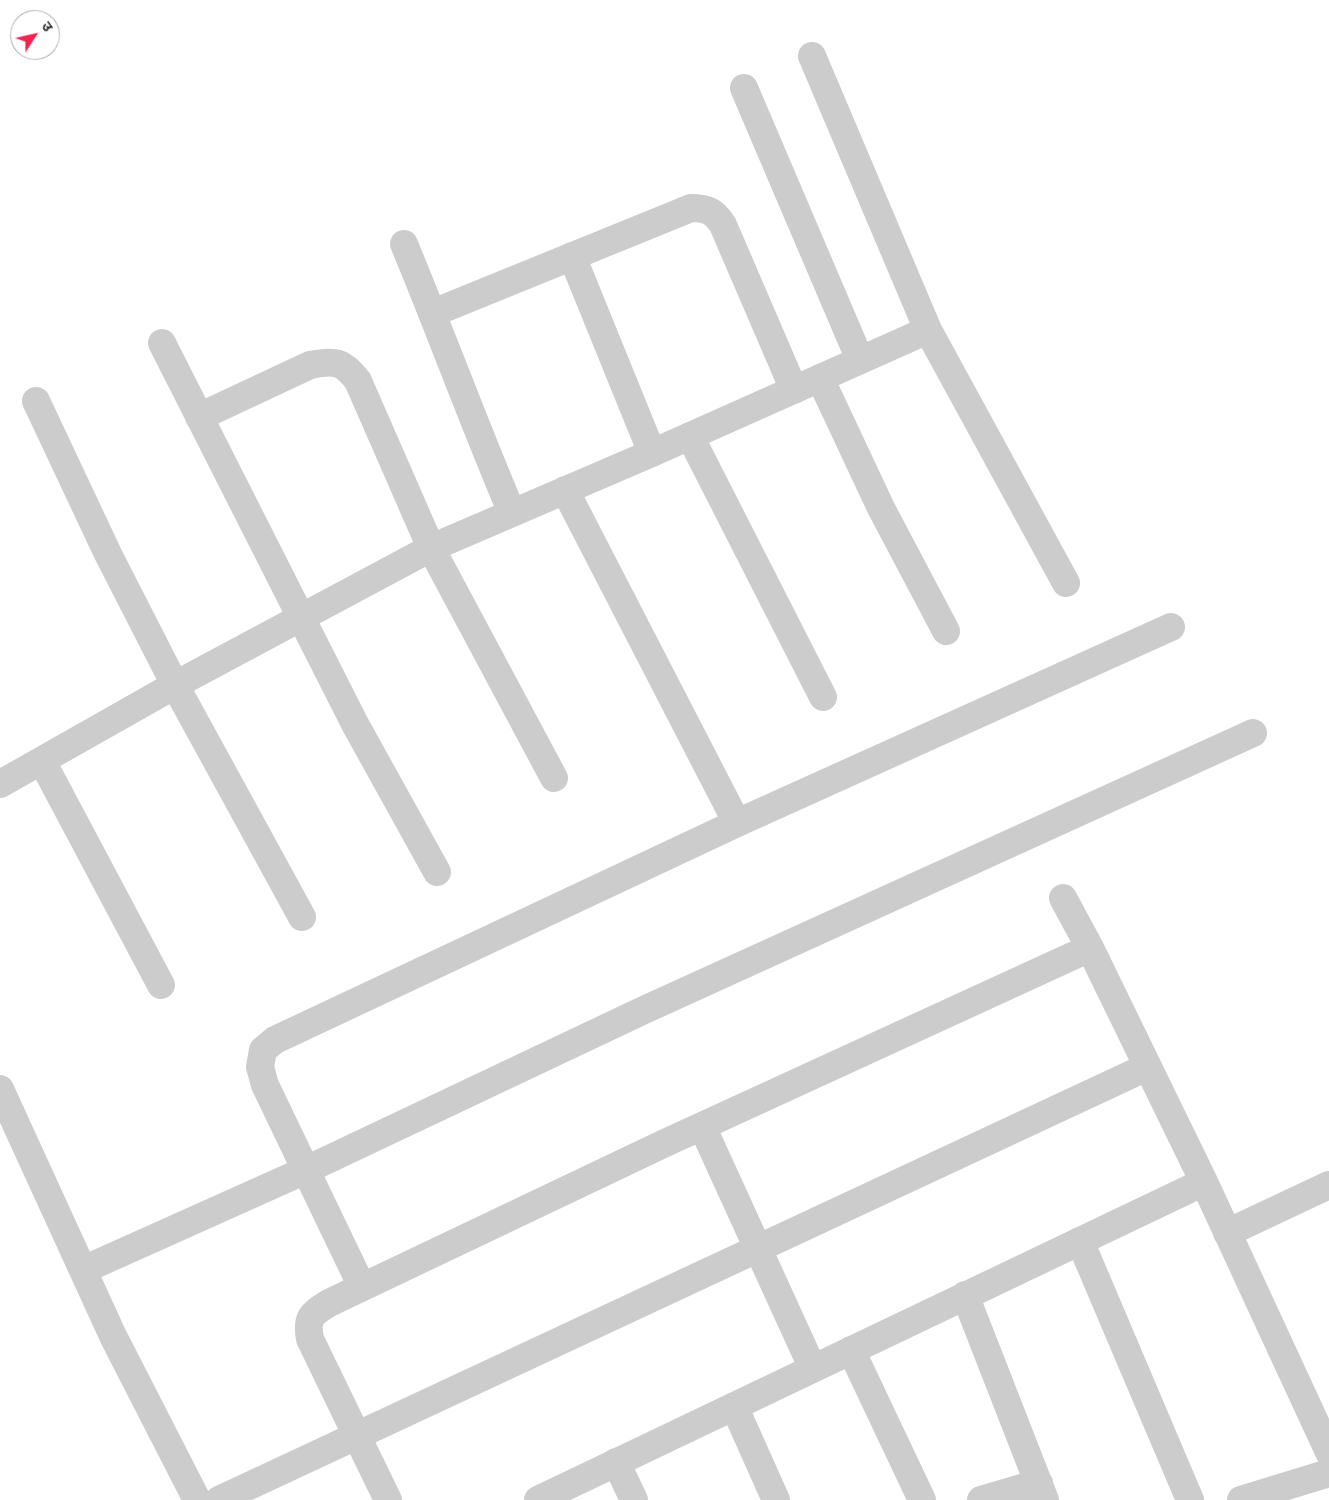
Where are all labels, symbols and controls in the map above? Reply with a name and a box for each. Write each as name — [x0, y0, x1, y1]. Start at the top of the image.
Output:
north arrow — [10, 10, 60, 60]
text: उ — [38, 18, 56, 35]

